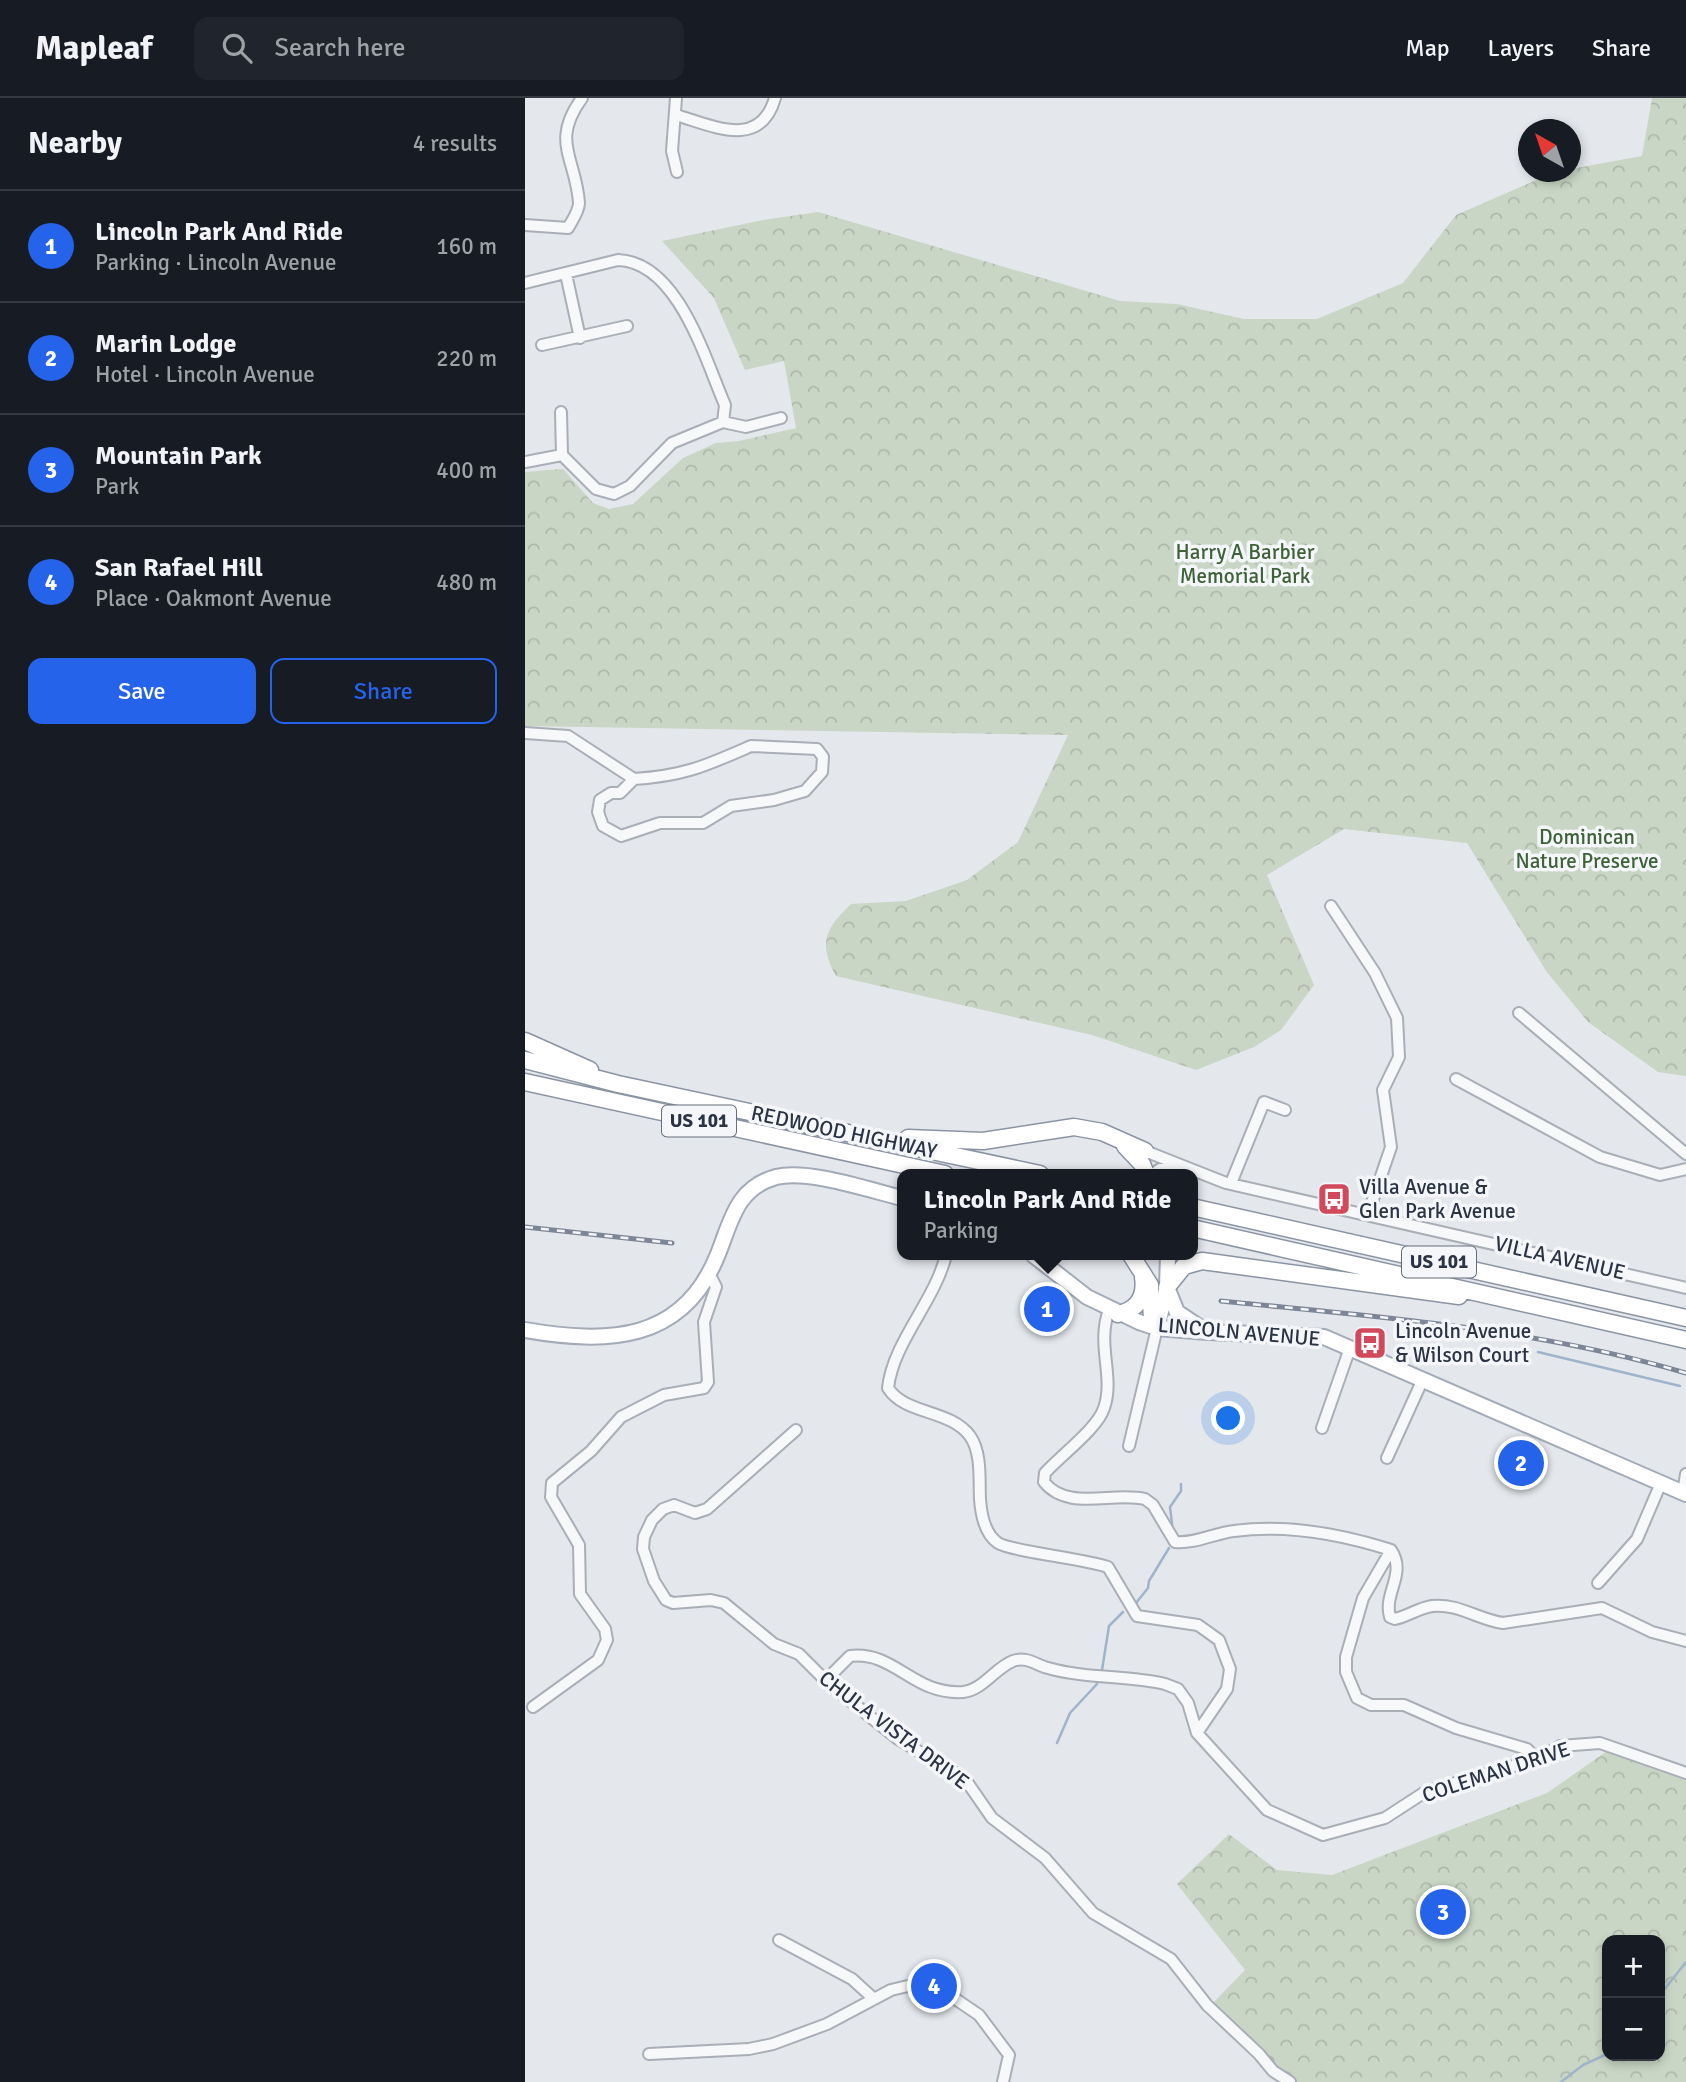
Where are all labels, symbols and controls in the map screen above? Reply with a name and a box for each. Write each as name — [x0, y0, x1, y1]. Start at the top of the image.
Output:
search box — [194, 17, 684, 80]
text: Mapleaf — [35, 28, 152, 69]
icon: search — [218, 29, 256, 67]
text: Search here — [274, 32, 406, 64]
text: Map — [1405, 33, 1450, 63]
text: Layers — [1488, 33, 1554, 63]
text: Share — [1592, 33, 1651, 63]
north arrow — [1518, 119, 1581, 182]
text: Nearby — [28, 125, 122, 162]
text: 4 results — [413, 129, 497, 158]
text: Lincoln Park And Ride — [95, 216, 343, 248]
text: 1 — [45, 232, 57, 261]
text: 160 m — [436, 232, 497, 261]
text: Parking · Lincoln Avenue — [95, 248, 336, 277]
text: Marin Lodge — [95, 328, 236, 360]
text: 2 — [45, 344, 57, 373]
text: 220 m — [436, 344, 497, 373]
text: Hotel · Lincoln Avenue — [95, 360, 315, 389]
text: Mountain Park — [95, 440, 262, 472]
text: 3 — [45, 456, 57, 485]
text: 400 m — [436, 456, 497, 485]
text: Park — [95, 472, 139, 501]
park label: Harry A Barbier Memorial Park — [1176, 539, 1315, 589]
text: San Rafael Hill — [95, 552, 263, 584]
text: 4 — [45, 568, 57, 597]
text: 480 m — [436, 568, 497, 597]
text: Place · Oakmont Avenue — [95, 584, 332, 613]
button: Save — [28, 658, 256, 724]
button: Share — [270, 658, 497, 724]
park label: Dominican Nature Preserve — [1515, 824, 1659, 874]
street label: REDWOOD HIGHWAY — [749, 1100, 940, 1164]
road number: US 101 — [662, 1105, 736, 1136]
popup — [897, 1169, 1198, 1260]
place label: Villa Avenue & Glen Park Avenue — [1359, 1174, 1516, 1224]
bus stop icon: Villa Avenue & Glen Park Avenue — [1315, 1180, 1353, 1218]
text: Lincoln Park And Ride — [924, 1184, 1171, 1216]
text: Parking — [924, 1216, 999, 1245]
street label: VILLA AVENUE — [1492, 1230, 1628, 1286]
road number: US 101 — [1402, 1246, 1476, 1278]
pin: 1 — [1024, 1283, 1070, 1335]
street label: LINCOLN AVENUE — [1157, 1312, 1321, 1352]
place label: Lincoln Avenue & Wilson Court — [1395, 1318, 1531, 1368]
bus stop icon: Lincoln Avenue & Wilson Court — [1351, 1324, 1389, 1362]
your location — [1211, 1401, 1245, 1435]
pin: 2 — [1498, 1437, 1544, 1489]
street label: CHULA VISTA DRIVE — [814, 1665, 974, 1795]
street label: COLEMAN DRIVE — [1419, 1736, 1573, 1808]
pin: 3 — [1420, 1886, 1466, 1938]
map controls — [1602, 1935, 1665, 2061]
button: + — [1602, 1935, 1665, 1998]
pin: 4 — [911, 1960, 957, 2012]
button: − — [1602, 1998, 1665, 2061]

